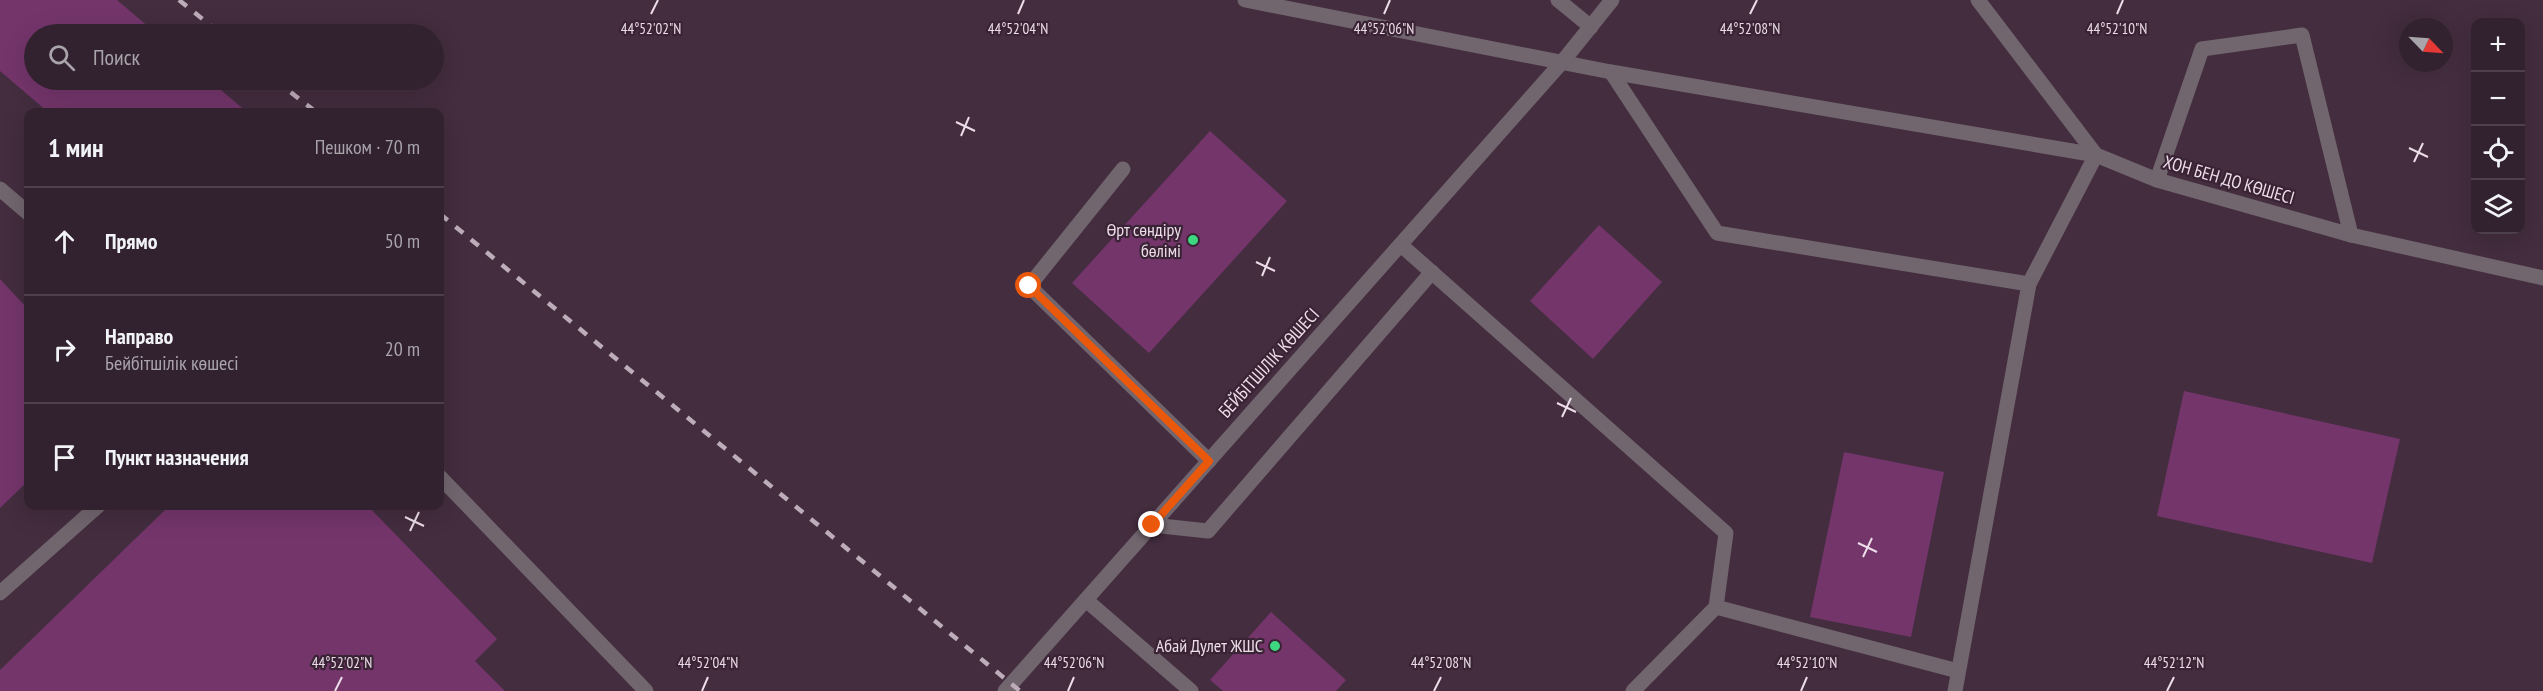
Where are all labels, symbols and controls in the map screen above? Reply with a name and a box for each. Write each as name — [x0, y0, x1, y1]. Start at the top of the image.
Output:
north arrow — [2399, 18, 2453, 72]
map controls — [2471, 18, 2525, 234]
button: + — [2471, 18, 2525, 72]
text: 44°52'02"N — [621, 19, 681, 38]
text: 44°52'04"N — [988, 19, 1048, 38]
text: 44°52'06"N — [1354, 19, 1414, 38]
text: 44°52'08"N — [1720, 19, 1780, 38]
text: 44°52'10"N — [2087, 19, 2147, 38]
search box — [24, 24, 444, 90]
icon: search — [45, 41, 78, 74]
text: Поиск — [93, 43, 140, 71]
button: − — [2471, 72, 2525, 126]
button: locate — [2471, 126, 2525, 180]
text: 1 мин — [48, 131, 103, 164]
text: Пешком · 70 m — [315, 134, 420, 160]
street label: ХОН БЕН ДО КӨШЕСІ — [2161, 150, 2297, 209]
button: layers — [2471, 180, 2525, 234]
place label: Өрт сөндіру бөлімі — [1106, 218, 1181, 262]
icon: ahead — [48, 225, 81, 258]
text: Прямо — [105, 227, 158, 255]
text: 50 m — [385, 228, 420, 254]
marker: Өрт сөндіру бөлімі — [1186, 233, 1200, 247]
route start — [1015, 272, 1041, 298]
street label: БЕЙБІТШІЛІК КӨШЕСІ — [1213, 303, 1324, 422]
text: Направо — [105, 322, 173, 350]
icon: right — [48, 333, 81, 366]
text: 20 m — [385, 336, 420, 362]
text: Бейбітшілік көшесі — [105, 350, 239, 376]
icon: arrive — [48, 441, 81, 474]
text: Пункт назначения — [105, 443, 249, 471]
route end — [1138, 511, 1164, 537]
place label: Абай Дулет ЖШС — [1156, 634, 1263, 657]
marker: Абай Дулет ЖШС — [1268, 639, 1282, 653]
text: 44°52'02"N — [312, 653, 372, 672]
text: 44°52'04"N — [678, 653, 738, 672]
text: 44°52'06"N — [1044, 653, 1104, 672]
text: 44°52'08"N — [1411, 653, 1471, 672]
text: 44°52'10"N — [1777, 653, 1837, 672]
text: 44°52'12"N — [2144, 653, 2204, 672]

